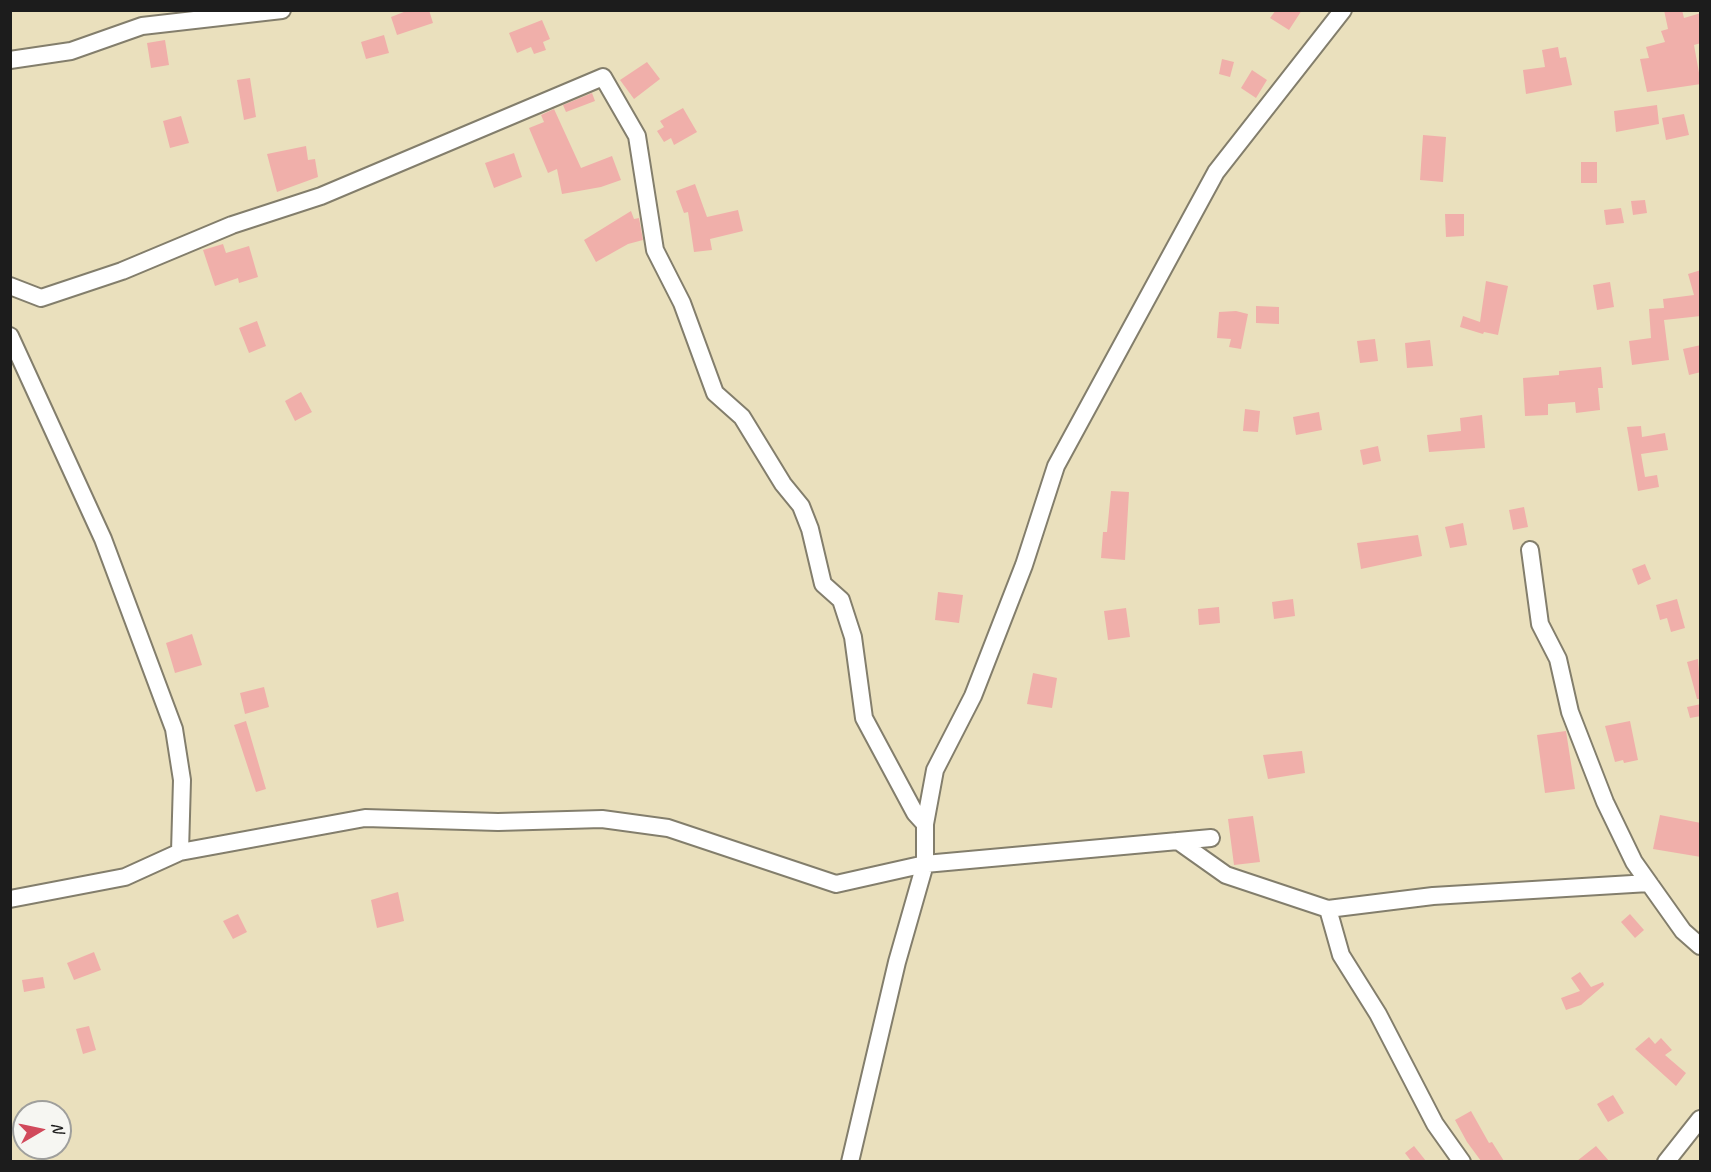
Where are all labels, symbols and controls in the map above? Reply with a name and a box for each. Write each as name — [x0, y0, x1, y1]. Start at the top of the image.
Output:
north arrow — [12, 1100, 72, 1160]
text: N — [47, 1121, 68, 1134]

